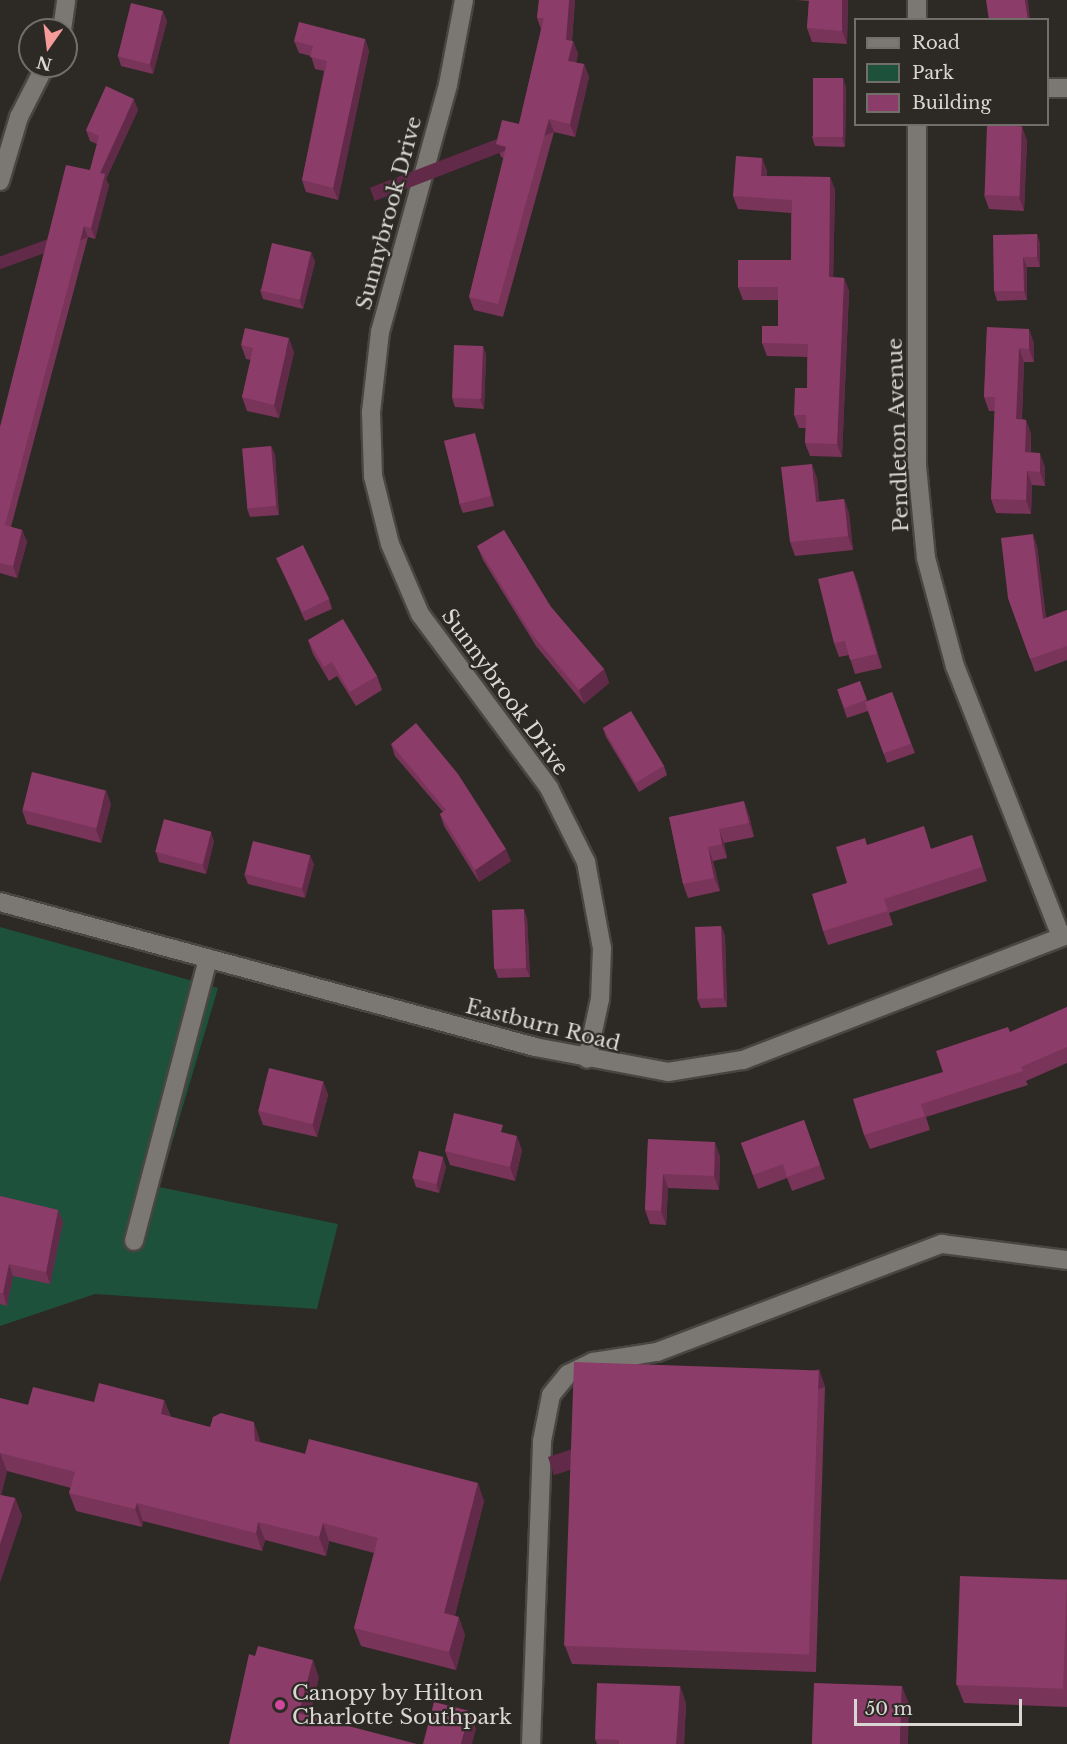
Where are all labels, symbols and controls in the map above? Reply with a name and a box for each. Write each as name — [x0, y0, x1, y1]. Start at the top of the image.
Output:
north arrow — [18, 18, 78, 78]
legend — [854, 18, 1049, 126]
text: Road — [912, 32, 960, 54]
text: N — [34, 52, 54, 75]
text: Park — [912, 62, 954, 84]
text: Building — [912, 92, 991, 114]
street label: Sunnybrook Drive — [351, 113, 427, 313]
street label: Pendleton Avenue — [882, 337, 914, 533]
street label: Sunnybrook Drive — [436, 604, 574, 780]
street label: Eastburn Road — [463, 994, 623, 1056]
place label: Canopy by Hilton Charlotte Southpark — [292, 1680, 512, 1730]
scale bar — [857, 1687, 1025, 1725]
marker: Canopy by Hilton Charlotte Southpark — [273, 1698, 287, 1712]
text: 50 m — [865, 1698, 913, 1720]

